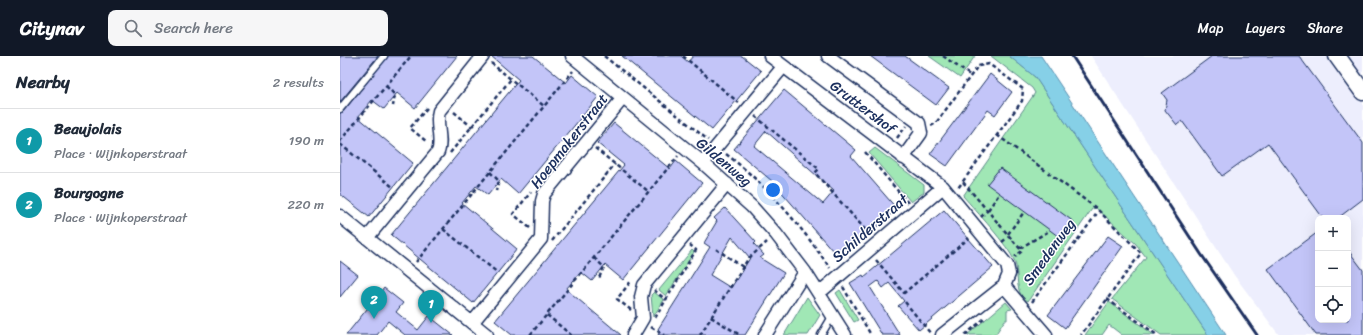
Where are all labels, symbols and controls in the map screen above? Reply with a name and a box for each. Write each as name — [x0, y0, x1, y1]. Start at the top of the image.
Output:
search box — [108, 10, 388, 46]
text: Citynav — [20, 12, 84, 45]
text: Search here — [154, 15, 233, 41]
text: Map — [1198, 16, 1223, 41]
text: Layers — [1245, 16, 1285, 41]
text: Share — [1307, 16, 1343, 41]
icon: search — [122, 17, 144, 39]
text: Nearby — [16, 67, 70, 97]
text: 2 results — [273, 71, 324, 94]
street label: Gruttershof — [824, 73, 903, 142]
street label: Hoepmakerstraat — [523, 87, 615, 194]
text: Beaujolais — [54, 116, 121, 142]
text: 1 — [26, 129, 32, 152]
text: 190 m — [289, 129, 324, 152]
street label: Gildenweg — [690, 131, 758, 194]
text: Place · Wijnkoperstraat — [54, 142, 187, 165]
text: Bourgogne — [54, 180, 124, 206]
your location — [763, 180, 783, 200]
street label: Schilderstraat — [826, 186, 915, 269]
text: 2 — [25, 193, 33, 216]
text: 220 m — [287, 193, 324, 216]
text: Place · Wijnkoperstraat — [54, 206, 187, 229]
street label: Smedenweg — [1016, 213, 1083, 291]
map controls — [1315, 215, 1351, 323]
button: + — [1315, 215, 1351, 251]
button: − — [1315, 251, 1351, 287]
pin: 2 — [361, 286, 387, 319]
button: locate — [1315, 287, 1351, 323]
pin: 1 — [418, 290, 444, 323]

